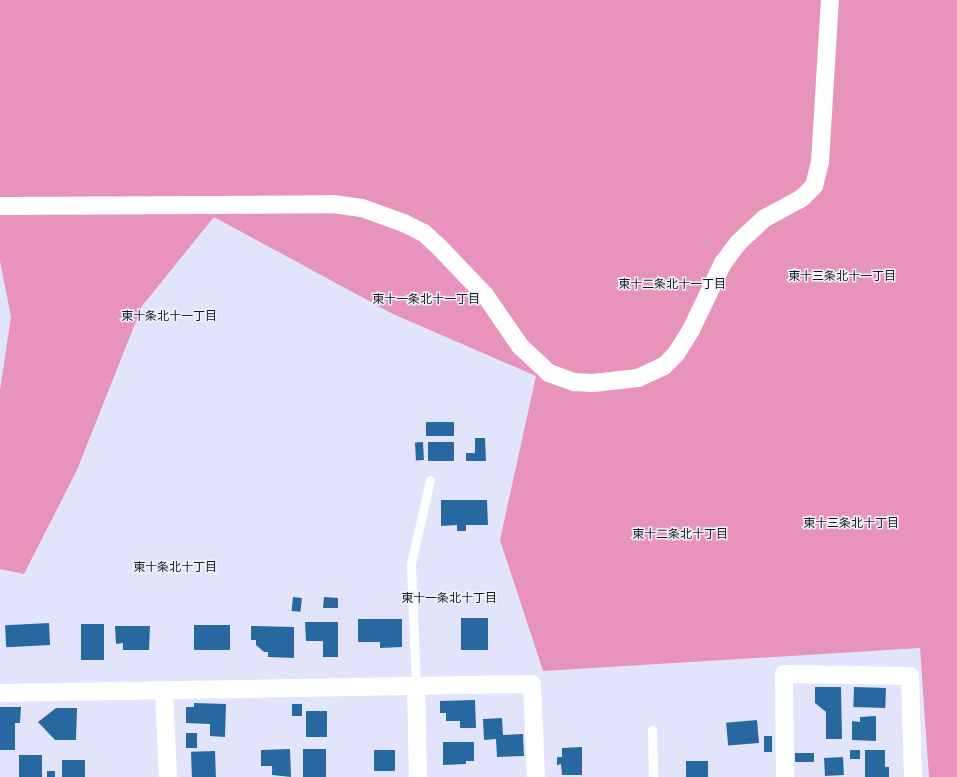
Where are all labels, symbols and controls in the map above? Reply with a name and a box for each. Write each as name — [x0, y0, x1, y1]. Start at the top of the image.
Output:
district label: 東十三条北十一丁目 — [788, 269, 896, 283]
district label: 東十二条北十一丁目 — [618, 277, 726, 291]
district label: 東十一条北十一丁目 — [372, 292, 480, 306]
district label: 東十条北十一丁目 — [121, 309, 217, 323]
district label: 東十三条北十丁目 — [803, 516, 899, 530]
district label: 東十二条北十丁目 — [632, 527, 728, 541]
district label: 東十条北十丁目 — [133, 560, 217, 574]
district label: 東十一条北十丁目 — [401, 591, 497, 605]

